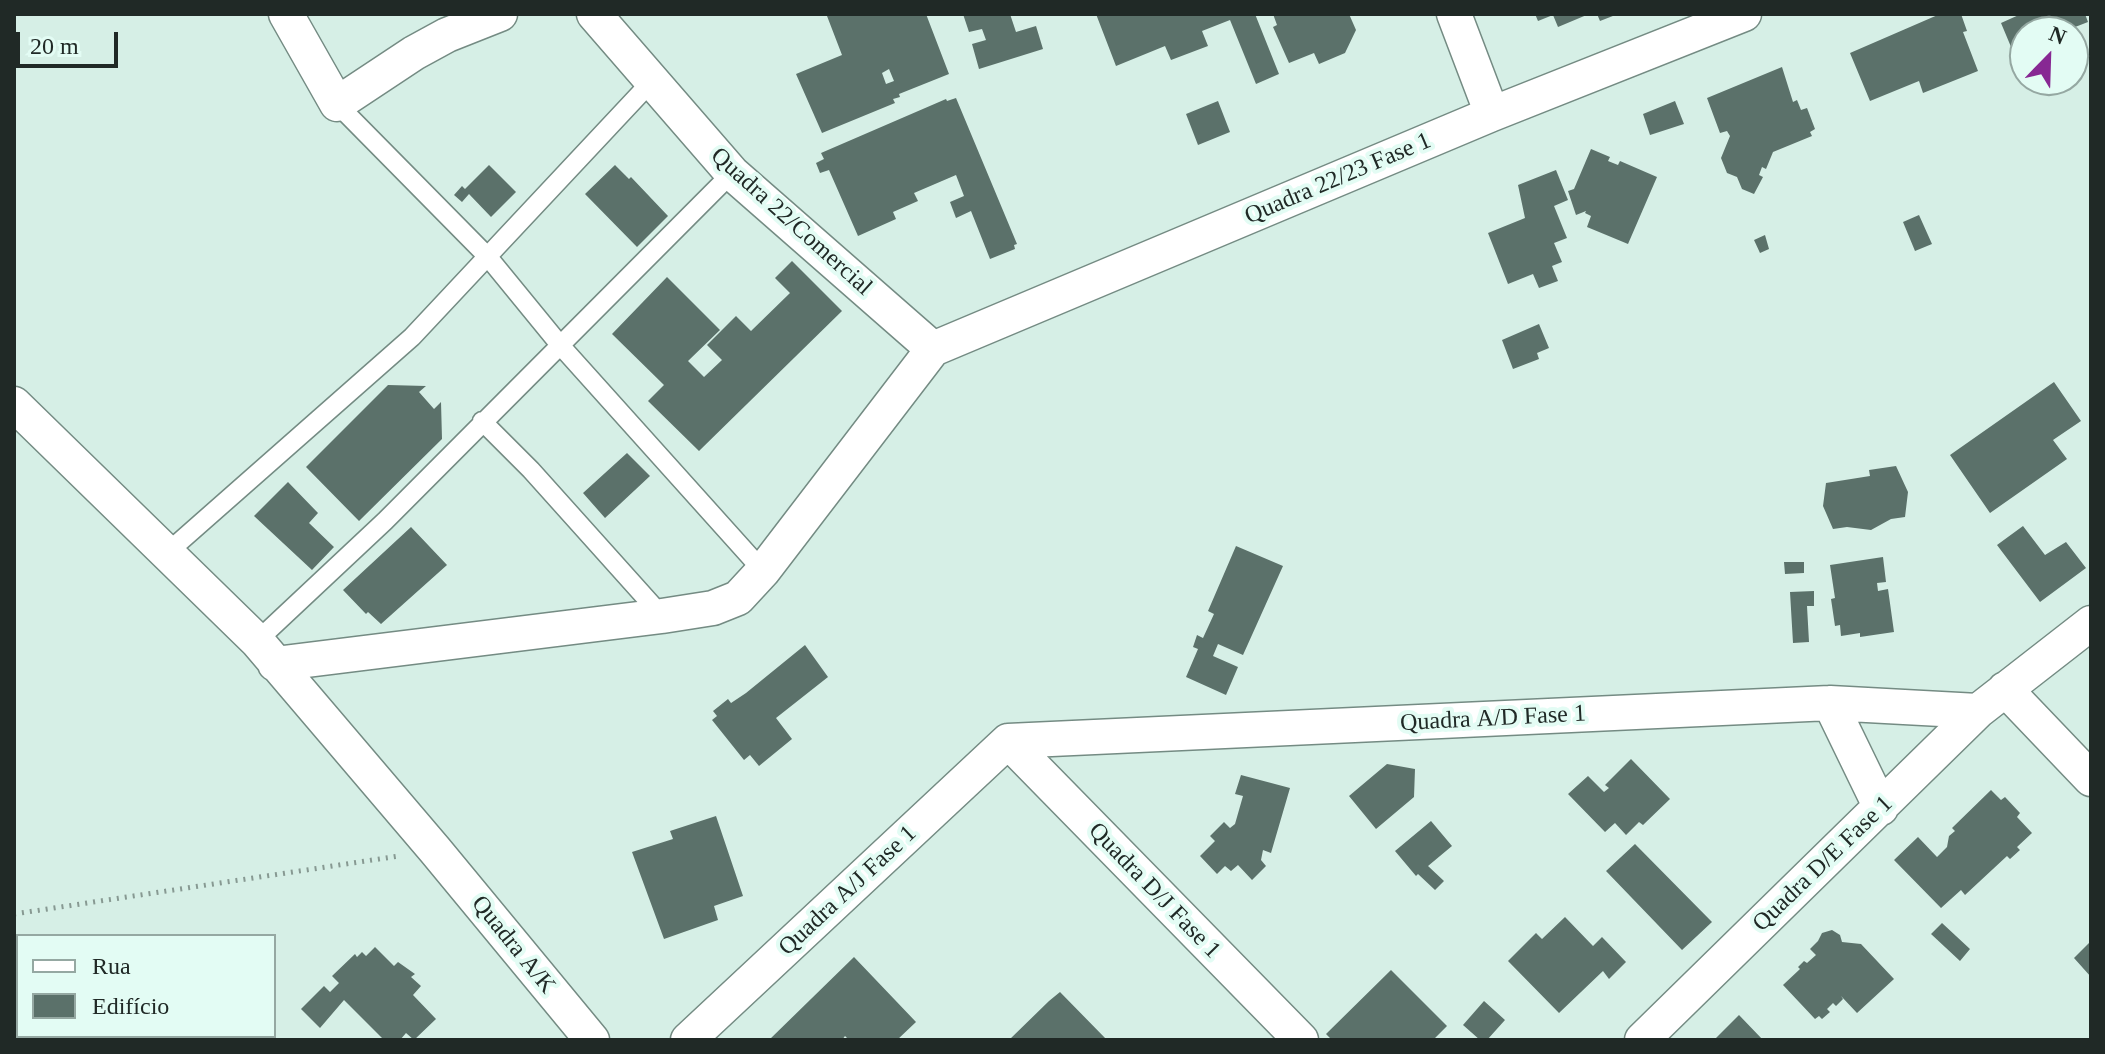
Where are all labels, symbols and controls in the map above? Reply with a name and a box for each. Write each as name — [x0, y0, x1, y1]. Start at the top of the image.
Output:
scale bar — [20, 16, 122, 66]
north arrow — [2009, 16, 2089, 96]
text: N — [2046, 21, 2070, 50]
text: 20 m — [30, 33, 79, 59]
street label: Quadra 22/23 Fase 1 — [1241, 127, 1435, 231]
street label: Quadra 22/Comercial — [704, 142, 878, 302]
street label: Quadra A/D Fase 1 — [1399, 700, 1587, 738]
street label: Quadra D/E Fase 1 — [1747, 790, 1899, 938]
street label: Quadra D/J Fase 1 — [1082, 817, 1226, 965]
street label: Quadra A/J Fase 1 — [773, 820, 923, 962]
street label: Quadra A/K — [465, 890, 561, 1000]
legend — [16, 934, 276, 1038]
text: Rua — [92, 953, 131, 979]
text: Edifício — [92, 993, 169, 1019]

